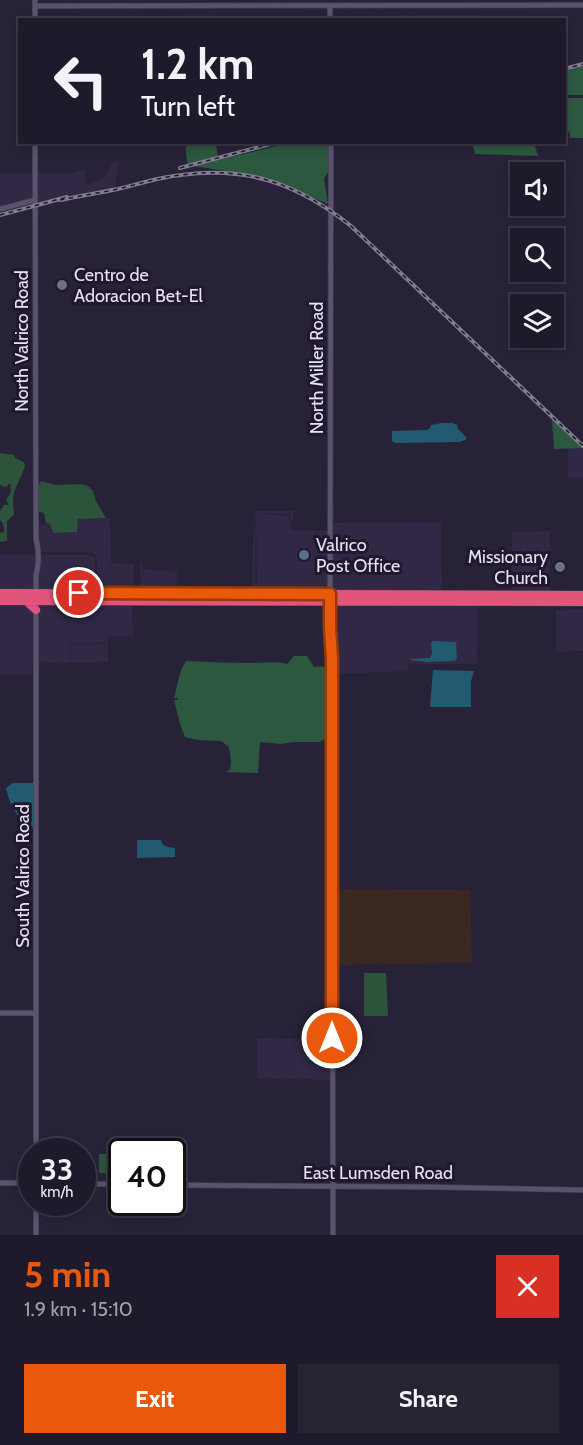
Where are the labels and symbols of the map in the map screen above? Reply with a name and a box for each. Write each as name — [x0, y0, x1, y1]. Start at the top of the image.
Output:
place label: Centro de Adoracion Bet-El — [74, 264, 204, 307]
street label: North Valrico Road — [11, 270, 33, 412]
marker: Centro de Adoracion Bet-El — [55, 278, 69, 292]
street label: North Miller Road — [306, 302, 328, 434]
place label: Valrico Post Office — [316, 534, 400, 577]
place label: Missionary Church — [468, 546, 548, 589]
marker: Valrico Post Office — [297, 548, 311, 562]
marker: Missionary Church — [553, 560, 567, 574]
pin — [53, 567, 104, 618]
street label: South Valrico Road — [12, 804, 34, 948]
position arrow — [300, 1006, 364, 1070]
speed limit sign: 40 — [108, 1138, 186, 1216]
street label: East Lumsden Road — [303, 1162, 453, 1184]

